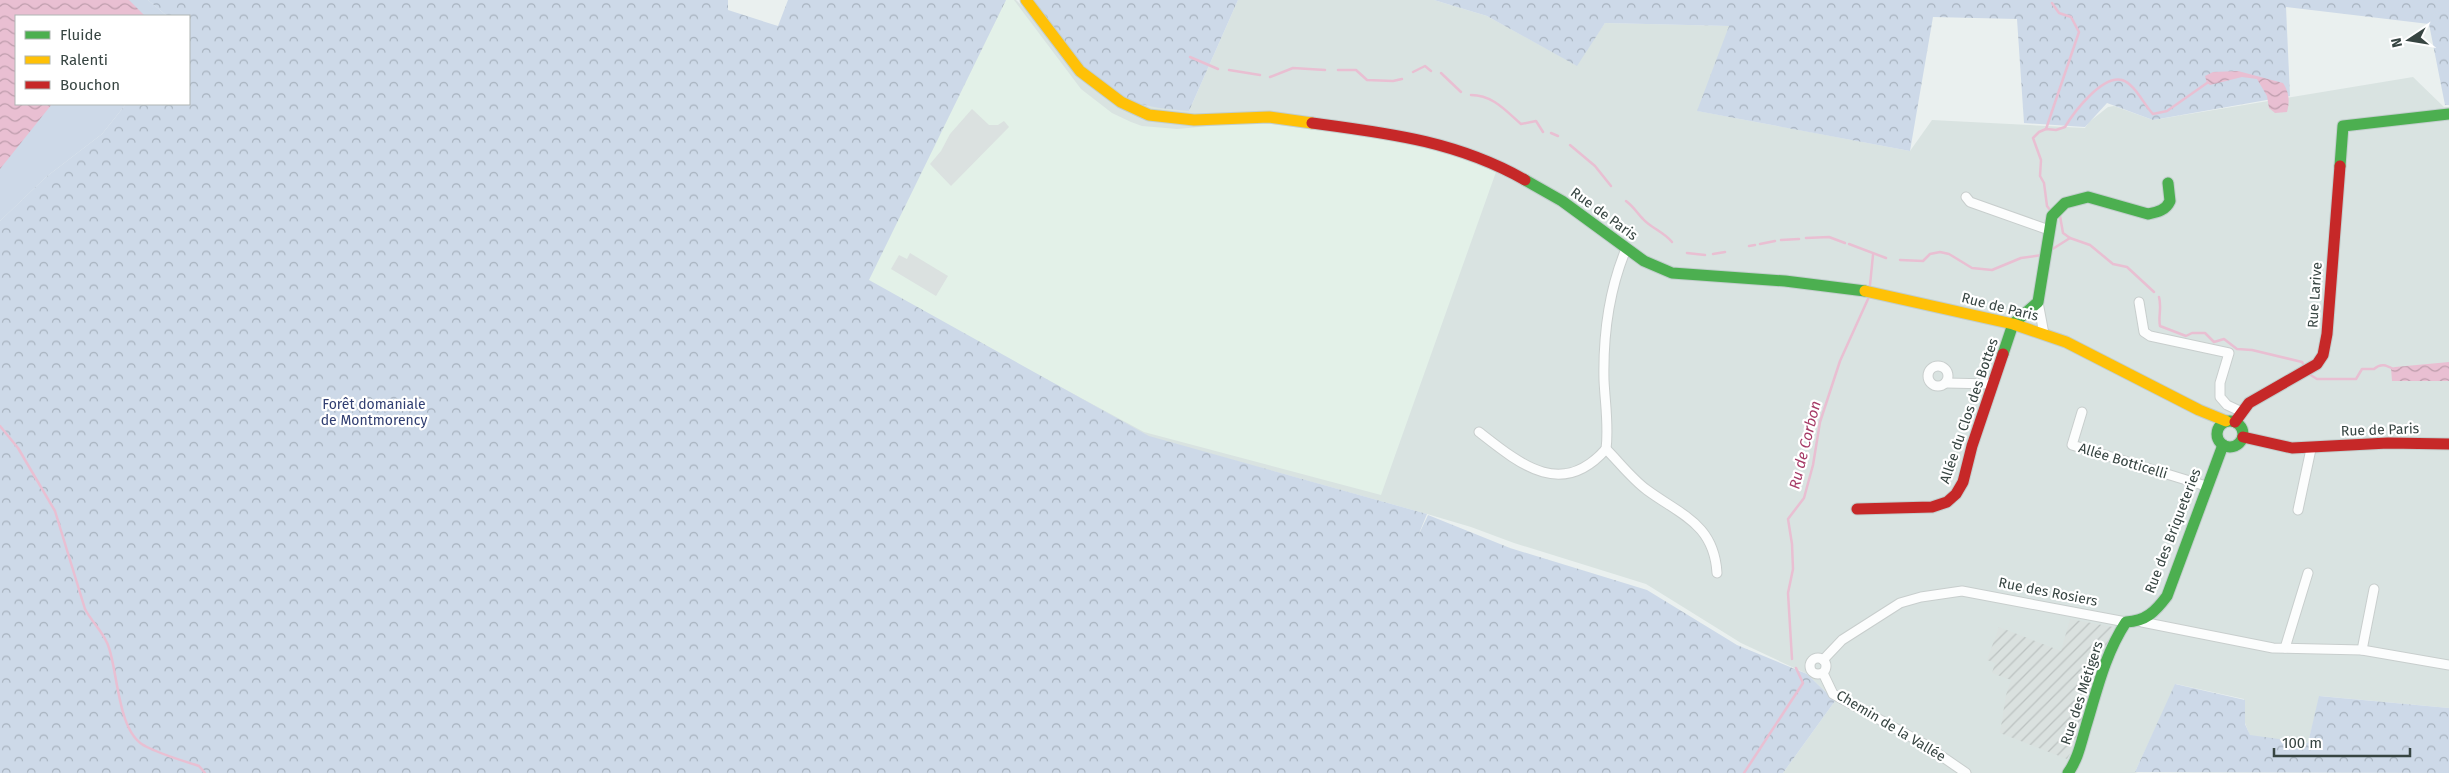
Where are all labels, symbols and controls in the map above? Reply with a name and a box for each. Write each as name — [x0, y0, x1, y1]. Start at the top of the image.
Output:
legend — [15, 15, 190, 105]
north arrow — [2384, 15, 2434, 65]
text: Fluide — [60, 26, 102, 44]
text: N — [2387, 36, 2406, 49]
text: Ralenti — [60, 51, 108, 69]
text: Bouchon — [60, 76, 120, 94]
street label: Rue de Paris — [1567, 184, 1641, 244]
street label: Rue Larive — [2304, 261, 2326, 329]
street label: Rue de Paris — [1960, 289, 2041, 325]
street label: Allée du Clos des Bottes — [1936, 336, 2002, 486]
park label: Forêt domaniale de Montmorency — [321, 396, 427, 429]
water label: Ru de Corbon — [1785, 399, 1825, 491]
street label: Rue de Paris — [2340, 420, 2420, 440]
street label: Allée Botticelli — [2076, 439, 2170, 483]
street label: Rue des Briqueteries — [2141, 466, 2205, 596]
street label: Rue des Rosiers — [1997, 574, 2099, 610]
street label: Rue des Métigers — [2057, 639, 2107, 747]
street label: Chemin de la Vallée — [1833, 687, 1949, 765]
scale bar — [2274, 726, 2410, 758]
text: 100 m — [2282, 734, 2322, 752]

